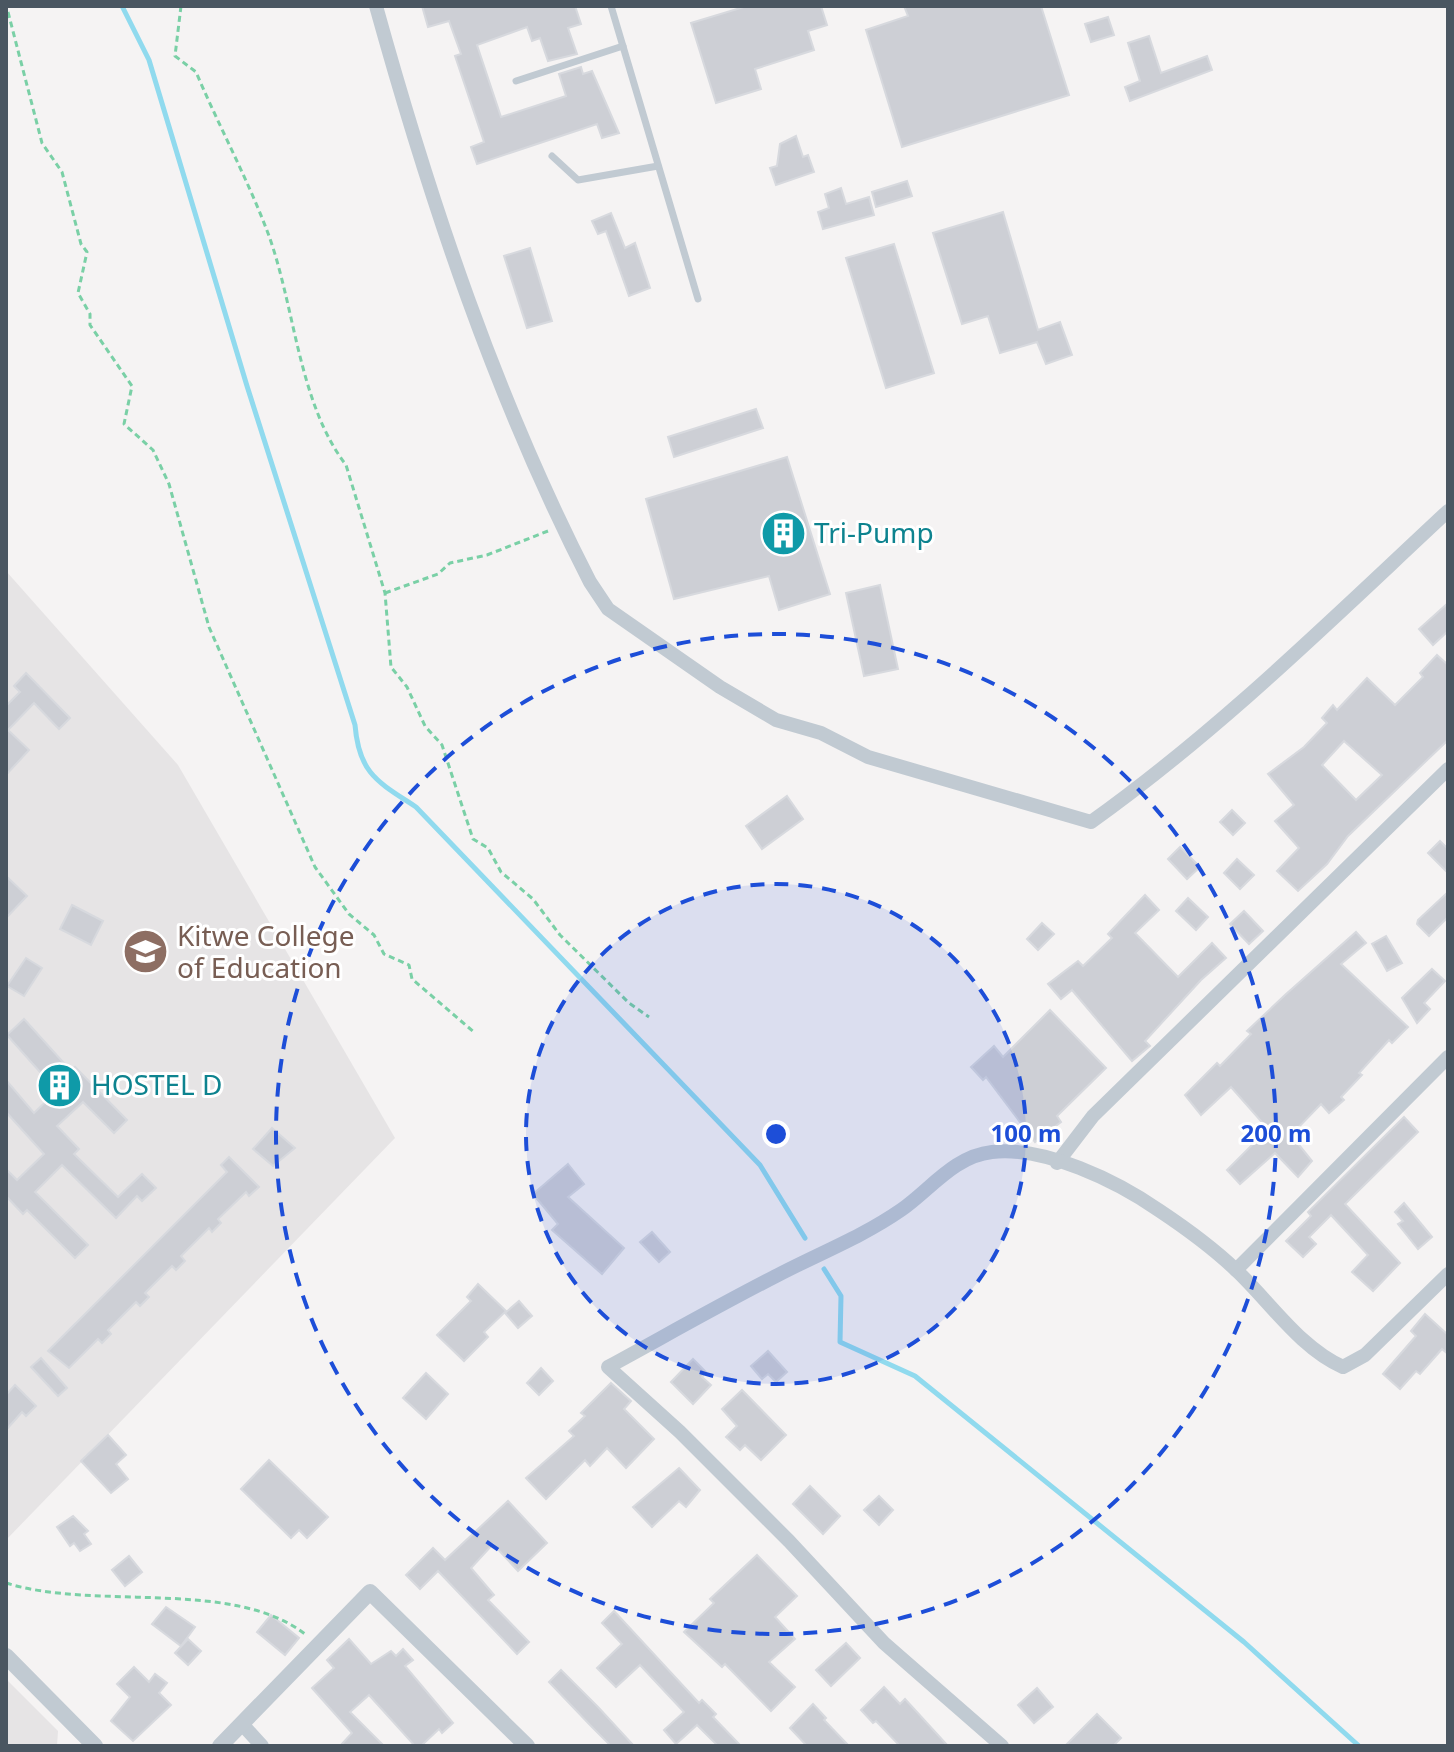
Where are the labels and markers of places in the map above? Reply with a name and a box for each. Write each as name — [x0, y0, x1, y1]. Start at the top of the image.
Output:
building icon: Tri-Pump — [759, 509, 807, 557]
place label: Tri-Pump — [814, 513, 934, 551]
place label: Kitwe College of Education — [177, 916, 355, 986]
school or university icon: Kitwe College of Education — [122, 928, 170, 976]
building icon: HOSTEL D — [36, 1061, 84, 1109]
place label: HOSTEL D — [91, 1065, 223, 1103]
centre of rings — [762, 1120, 790, 1148]

